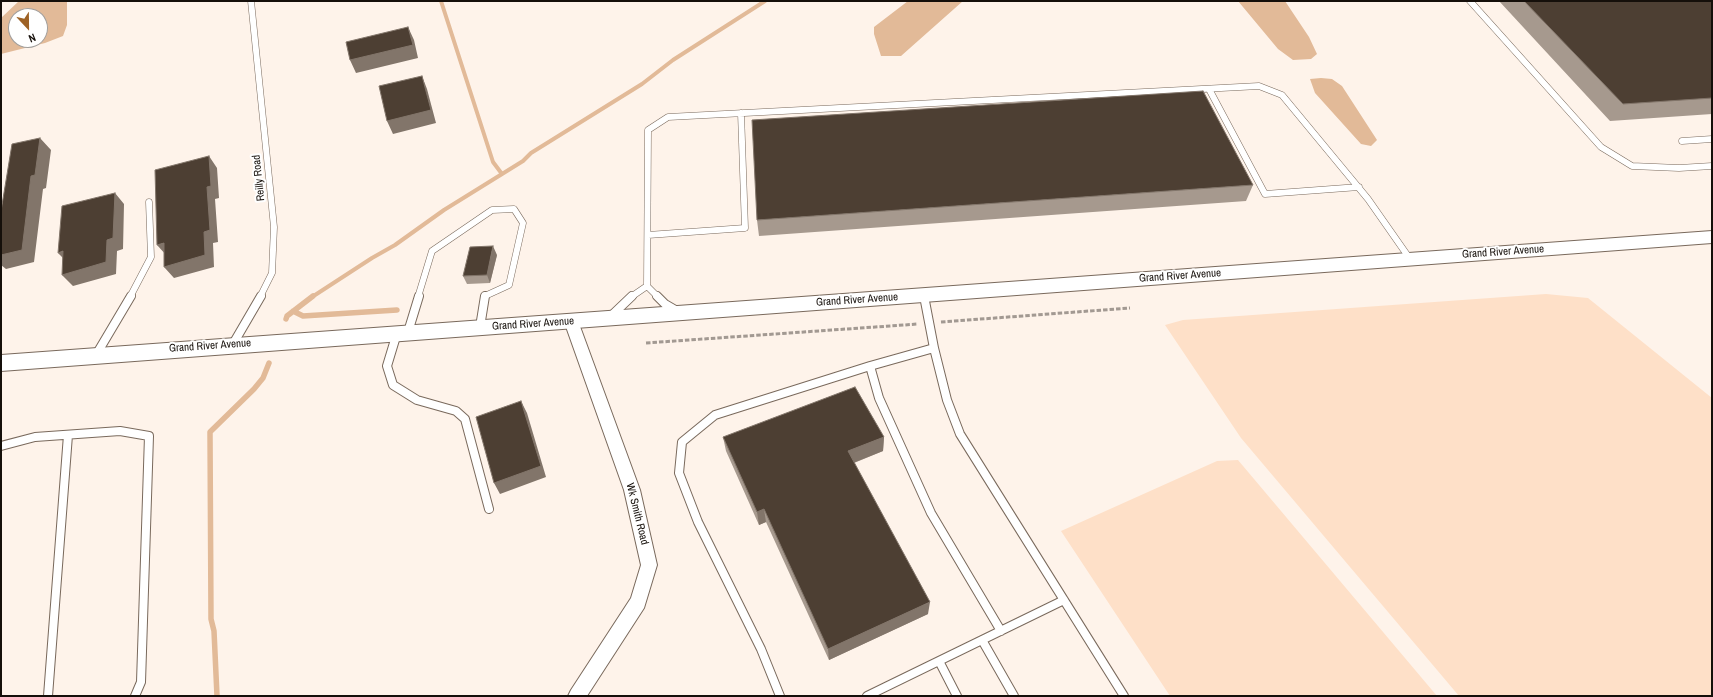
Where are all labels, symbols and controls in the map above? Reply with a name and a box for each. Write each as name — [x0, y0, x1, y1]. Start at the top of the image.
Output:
north arrow — [8, 8, 48, 48]
text: N — [26, 30, 38, 46]
street label: Reilly Road — [250, 154, 268, 202]
street label: Grand River Avenue — [1462, 243, 1544, 261]
street label: Grand River Avenue — [1139, 267, 1221, 285]
street label: Grand River Avenue — [816, 291, 898, 309]
street label: Grand River Avenue — [492, 315, 574, 333]
street label: Grand River Avenue — [169, 337, 251, 355]
street label: Wk Smith Road — [623, 482, 651, 546]

